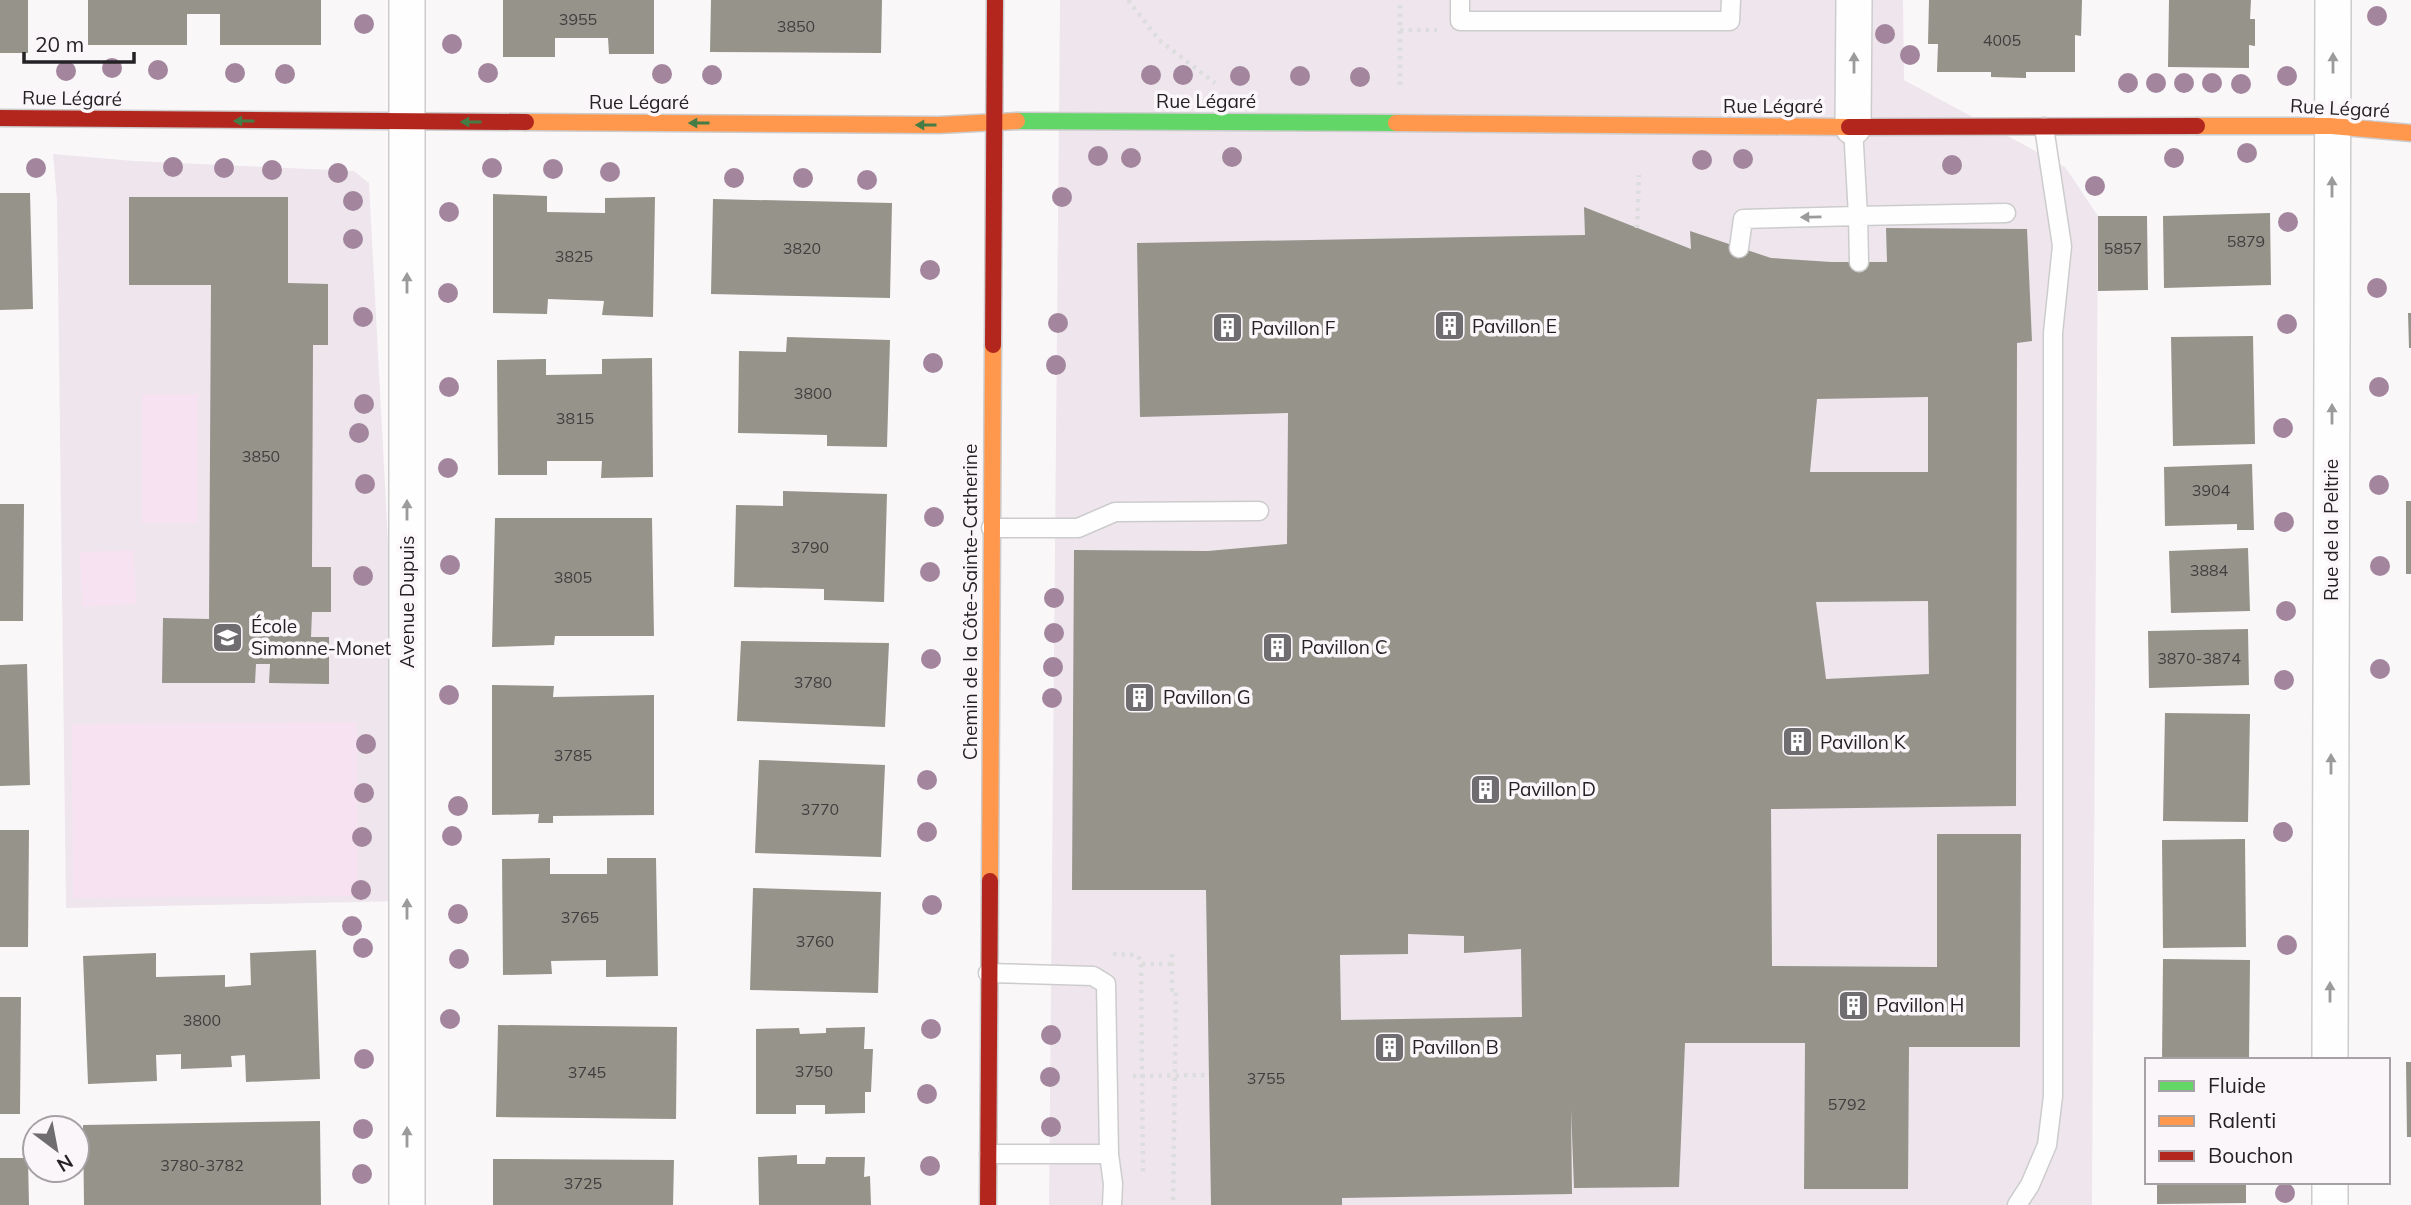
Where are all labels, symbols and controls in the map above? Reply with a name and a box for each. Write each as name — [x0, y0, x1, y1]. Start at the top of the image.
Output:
house number: 3955 — [559, 9, 597, 29]
house number: 3850 — [777, 16, 815, 36]
scale bar — [24, 21, 135, 65]
house number: 4005 — [1983, 30, 2021, 50]
text: 20 m — [35, 31, 84, 57]
one-way arrow — [1848, 52, 1860, 74]
one-way arrow — [2327, 52, 2339, 74]
street label: Rue Légaré — [22, 85, 122, 111]
street label: Rue Légaré — [1156, 89, 1256, 113]
street label: Rue Légaré — [589, 90, 689, 114]
street label: Rue Légaré — [2289, 93, 2391, 123]
street label: Rue Légaré — [1723, 94, 1823, 118]
one-way arrow — [232, 115, 254, 127]
one-way arrow — [460, 116, 482, 128]
one-way arrow — [687, 117, 709, 129]
one-way arrow — [915, 119, 937, 131]
one-way arrow — [2326, 175, 2338, 197]
one-way arrow — [1800, 211, 1822, 223]
house number: 5879 — [2227, 231, 2265, 251]
house number: 3820 — [783, 238, 821, 258]
house number: 5857 — [2104, 238, 2142, 258]
house number: 3825 — [555, 246, 593, 266]
one-way arrow — [401, 272, 413, 294]
building icon: Pavillon E — [1432, 309, 1466, 343]
building icon: Pavillon F — [1211, 311, 1245, 345]
place label: Pavillon E — [1472, 314, 1557, 338]
place label: Pavillon F — [1251, 316, 1336, 340]
house number: 3800 — [794, 383, 832, 403]
one-way arrow — [2326, 403, 2338, 425]
house number: 3815 — [556, 408, 594, 428]
street label: Chemin de la Côte-Sainte-Catherine — [958, 444, 982, 760]
house number: 3850 — [242, 446, 280, 466]
street label: Rue de la Peltrie — [2319, 459, 2343, 601]
house number: 3904 — [2192, 480, 2231, 500]
one-way arrow — [401, 499, 413, 521]
street label: Avenue Dupuis — [395, 536, 419, 668]
house number: 3790 — [791, 537, 829, 557]
house number: 3884 — [2190, 560, 2229, 580]
house number: 3805 — [554, 567, 592, 587]
place label: École Simonne-Monet — [251, 614, 391, 660]
school or university icon: École Simonne-Monet — [211, 620, 245, 654]
building icon: Pavillon C — [1261, 630, 1295, 664]
place label: Pavillon C — [1301, 635, 1388, 659]
house number: 3870-3874 — [2157, 648, 2241, 668]
house number: 3780 — [794, 672, 832, 692]
building icon: Pavillon G — [1123, 680, 1157, 714]
place label: Pavillon G — [1163, 685, 1251, 709]
building icon: Pavillon K — [1780, 725, 1814, 759]
place label: Pavillon K — [1820, 730, 1907, 754]
house number: 3785 — [554, 745, 592, 765]
one-way arrow — [2325, 753, 2337, 775]
building icon: Pavillon D — [1468, 772, 1502, 806]
place label: Pavillon D — [1508, 777, 1596, 801]
house number: 3770 — [801, 799, 839, 819]
one-way arrow — [401, 898, 413, 920]
house number: 3765 — [561, 907, 599, 927]
house number: 3760 — [796, 931, 834, 951]
one-way arrow — [2324, 980, 2336, 1002]
building icon: Pavillon H — [1836, 988, 1870, 1022]
place label: Pavillon H — [1876, 993, 1964, 1017]
house number: 3800 — [183, 1010, 221, 1030]
building icon: Pavillon B — [1372, 1030, 1406, 1064]
place label: Pavillon B — [1412, 1035, 1499, 1059]
legend — [2145, 1058, 2390, 1184]
house number: 3750 — [795, 1061, 833, 1081]
house number: 3745 — [568, 1062, 606, 1082]
house number: 3755 — [1247, 1068, 1285, 1088]
text: Fluide — [2208, 1072, 2266, 1098]
house number: 5792 — [1828, 1094, 1866, 1114]
text: Ralenti — [2208, 1107, 2276, 1133]
north arrow — [21, 1114, 91, 1184]
one-way arrow — [401, 1126, 413, 1148]
text: Bouchon — [2208, 1142, 2293, 1168]
text: N — [53, 1149, 77, 1177]
house number: 3780-3782 — [160, 1155, 244, 1175]
house number: 3725 — [564, 1173, 602, 1193]

